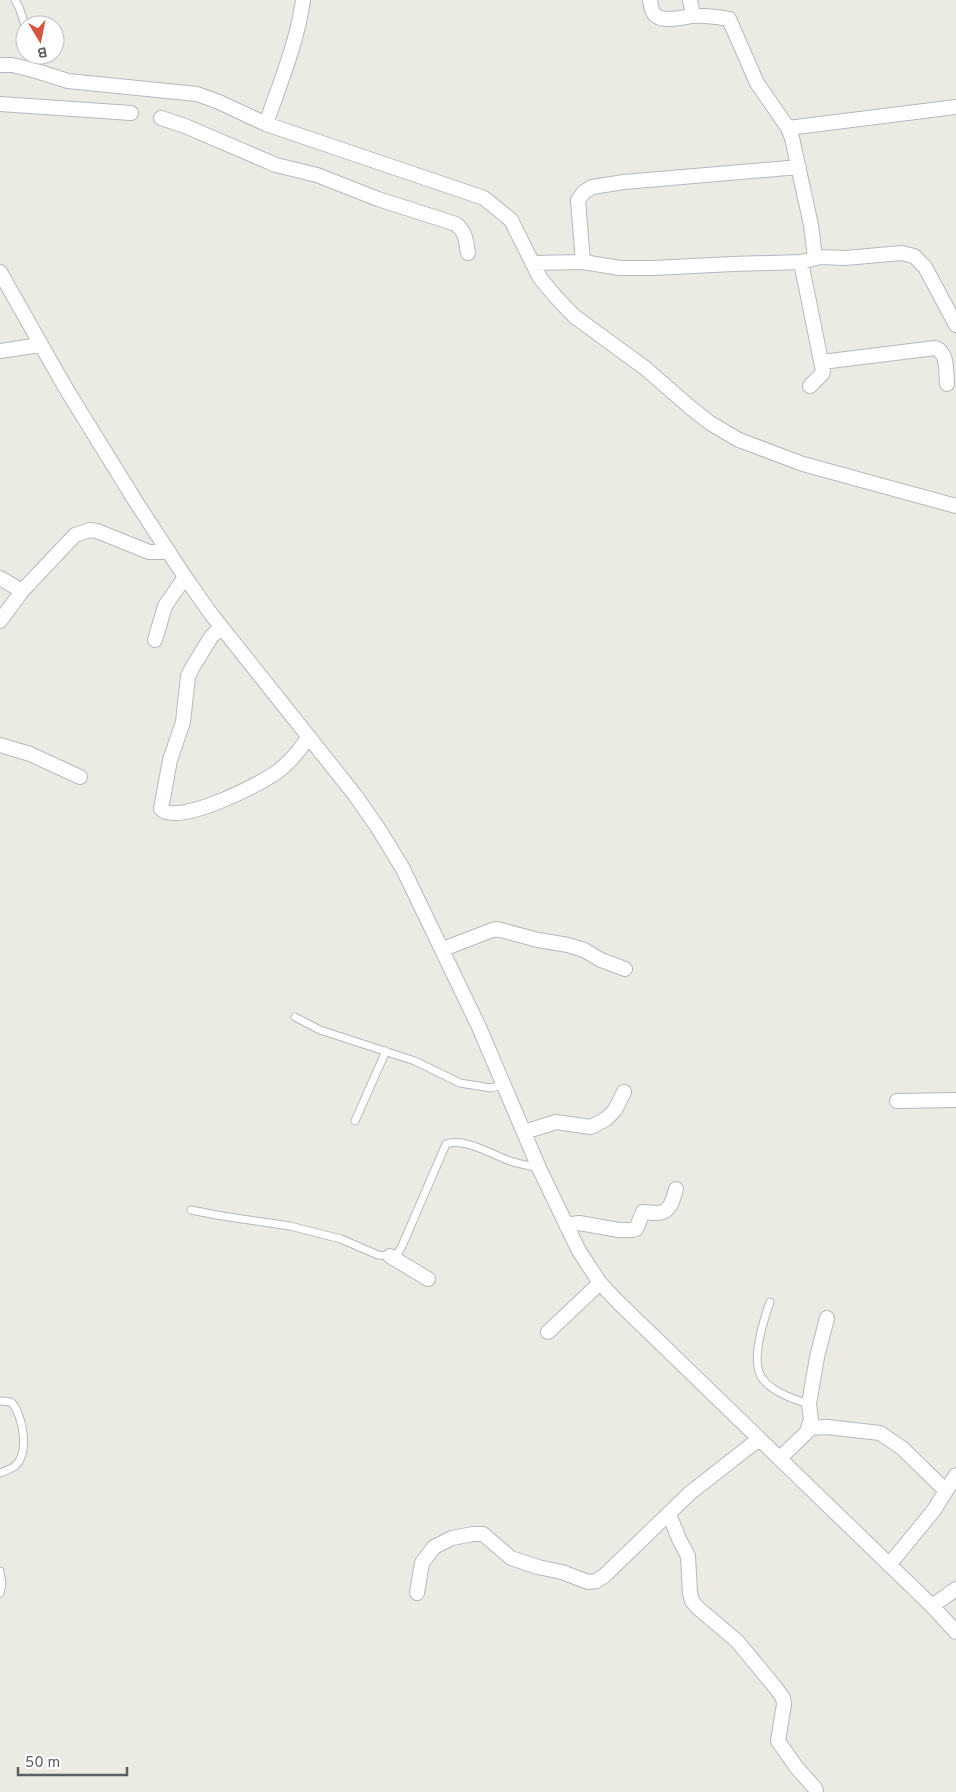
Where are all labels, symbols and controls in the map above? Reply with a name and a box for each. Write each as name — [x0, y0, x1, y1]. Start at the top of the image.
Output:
north arrow — [15, 15, 65, 65]
text: B — [36, 42, 48, 61]
scale bar — [18, 1744, 126, 1776]
text: 50 m — [25, 1754, 60, 1773]

